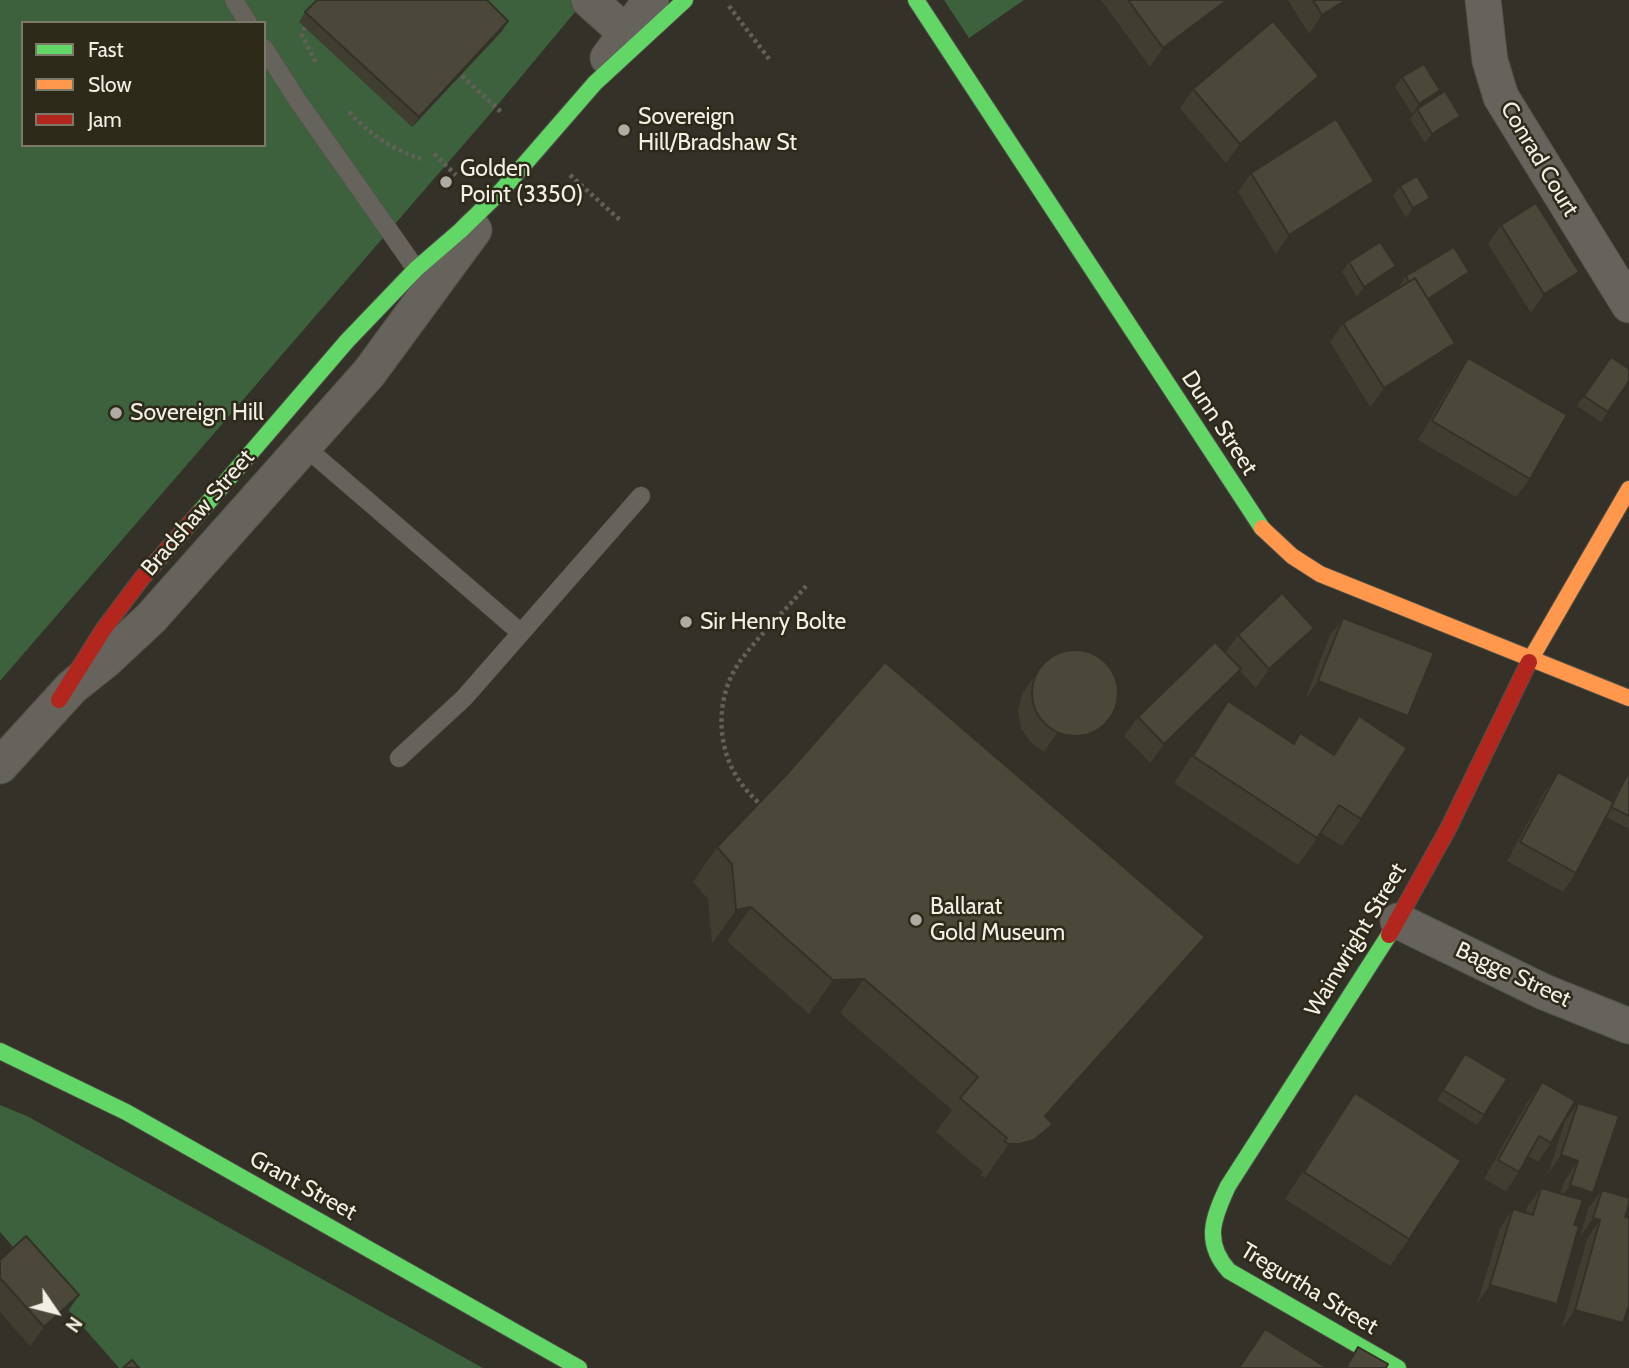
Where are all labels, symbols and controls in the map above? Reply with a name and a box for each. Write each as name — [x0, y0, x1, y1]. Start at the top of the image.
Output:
legend — [21, 21, 266, 147]
text: Fast — [88, 37, 124, 62]
text: Slow — [88, 72, 132, 97]
street label: Conrad Court — [1494, 97, 1584, 221]
place label: Sovereign Hill/Bradshaw St — [638, 103, 797, 157]
text: Jam — [88, 107, 122, 132]
marker: Sovereign Hill/Bradshaw St — [616, 122, 632, 138]
place label: Golden Point (3350) — [460, 155, 583, 209]
marker: Golden Point (3350) — [438, 174, 454, 190]
street label: Dunn Street — [1175, 366, 1263, 480]
place label: Sovereign Hill — [130, 399, 264, 427]
marker: Sovereign Hill — [108, 405, 124, 421]
street label: Bradshaw Street — [136, 444, 260, 582]
place label: Sir Henry Bolte — [700, 608, 846, 636]
marker: Sir Henry Bolte — [678, 614, 694, 630]
street label: Wainwright Street — [1299, 858, 1413, 1022]
place label: Ballarat Gold Museum — [930, 893, 1065, 947]
marker: Ballarat Gold Museum — [908, 912, 924, 928]
street label: Bagge Street — [1451, 936, 1575, 1014]
street label: Grant Street — [245, 1145, 361, 1227]
street label: Tregurtha Street — [1235, 1237, 1383, 1341]
north arrow — [21, 1277, 91, 1347]
text: N — [60, 1312, 87, 1336]

